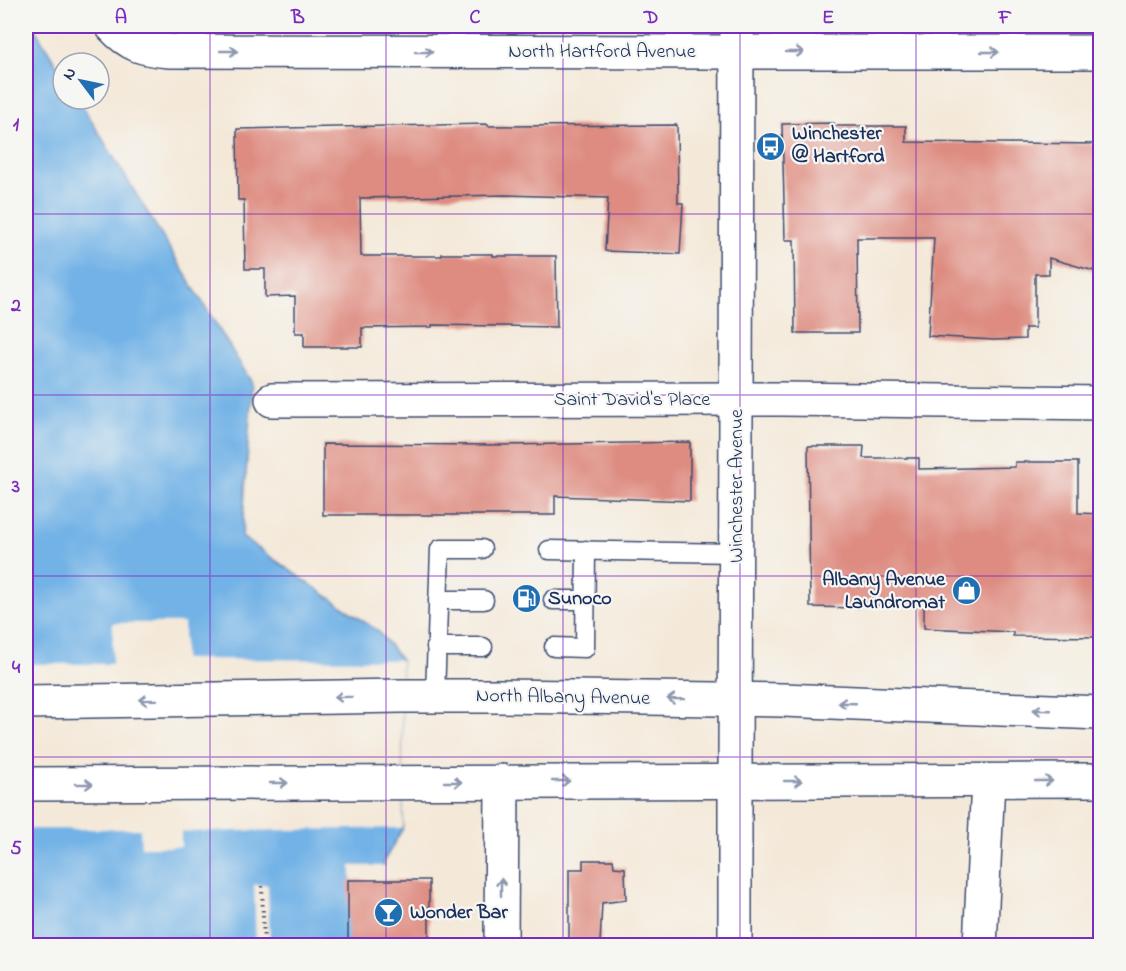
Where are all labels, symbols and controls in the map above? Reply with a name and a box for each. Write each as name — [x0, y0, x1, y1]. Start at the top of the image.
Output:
text: A — [115, 4, 127, 33]
text: B — [290, 4, 305, 33]
text: C — [470, 4, 481, 33]
text: D — [643, 4, 658, 33]
text: E — [822, 4, 834, 33]
text: F — [998, 4, 1012, 33]
street label: North Hartford Avenue — [508, 38, 696, 67]
one-way arrow — [218, 45, 238, 57]
one-way arrow — [413, 46, 433, 58]
one-way arrow — [784, 46, 804, 58]
one-way arrow — [979, 46, 999, 58]
north arrow — [51, 51, 111, 111]
text: N — [57, 63, 83, 85]
text: 1 — [13, 111, 20, 140]
place label: Winchester @ Hartford — [792, 120, 885, 172]
bus stop icon: Winchester @ Hartford — [755, 130, 787, 162]
text: 2 — [10, 292, 21, 321]
street label: Saint David's Place — [554, 386, 710, 415]
street label: Winchester Avenue — [723, 409, 752, 563]
text: 3 — [11, 473, 20, 502]
place label: Albany Avenue Laundromat — [822, 566, 946, 618]
shop icon: Albany Avenue Laundromat — [950, 575, 982, 607]
fuel station icon: Sunoco — [511, 583, 543, 615]
place label: Sunoco — [548, 585, 612, 614]
text: 4 — [12, 654, 21, 683]
street label: North Albany Avenue — [476, 682, 650, 714]
one-way arrow — [334, 691, 354, 703]
one-way arrow — [667, 693, 687, 705]
one-way arrow — [139, 694, 159, 706]
one-way arrow — [838, 697, 858, 708]
one-way arrow — [1033, 704, 1053, 715]
one-way arrow — [550, 775, 570, 787]
one-way arrow — [783, 775, 803, 787]
one-way arrow — [1034, 775, 1054, 786]
one-way arrow — [442, 776, 462, 787]
one-way arrow — [268, 777, 288, 789]
one-way arrow — [73, 778, 93, 790]
text: 5 — [10, 835, 22, 864]
one-way arrow — [495, 878, 507, 898]
bar icon: Wonder Bar — [373, 897, 405, 929]
place label: Wonder Bar — [410, 899, 508, 928]

